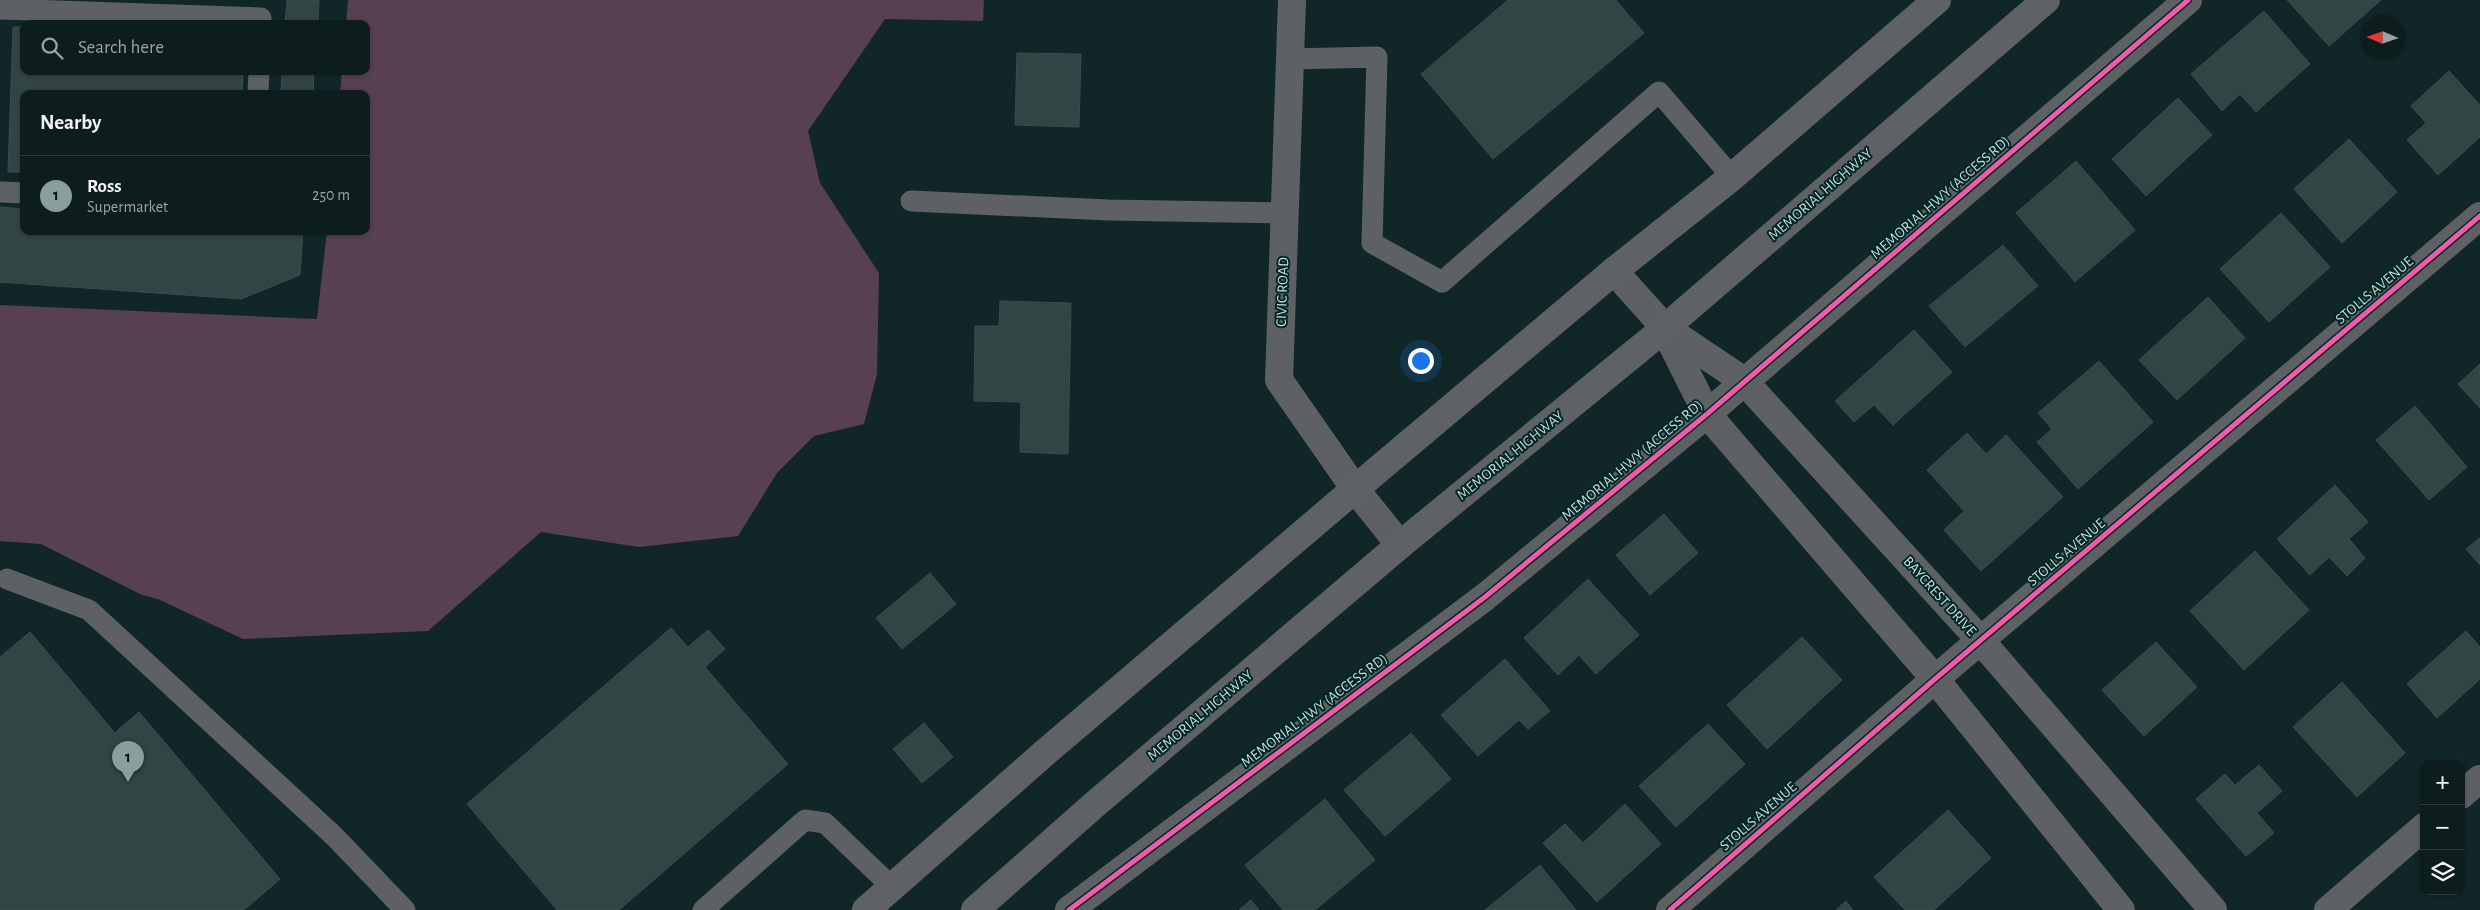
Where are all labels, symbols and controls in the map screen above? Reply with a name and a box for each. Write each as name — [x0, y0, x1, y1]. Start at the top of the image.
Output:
north arrow — [2360, 15, 2405, 60]
search box — [20, 20, 370, 75]
icon: search — [38, 34, 66, 62]
text: Search here — [78, 38, 164, 57]
text: Nearby — [40, 112, 101, 133]
street label: MEMORIAL HWY (ACCESS RD) — [1868, 133, 2013, 262]
street label: MEMORIAL HIGHWAY — [1766, 145, 1875, 243]
text: Ross — [87, 177, 122, 196]
text: 1 — [53, 187, 59, 203]
text: 250 m — [312, 187, 350, 203]
text: Supermarket — [87, 199, 168, 215]
street label: STOLLS AVENUE — [2333, 254, 2416, 327]
street label: CIVIC ROAD — [1274, 257, 1291, 327]
your location — [1408, 348, 1434, 374]
street label: MEMORIAL HWY (ACCESS RD) — [1559, 397, 1706, 524]
street label: MEMORIAL HIGHWAY — [1454, 408, 1566, 503]
street label: STOLLS AVENUE — [2025, 516, 2108, 589]
street label: BAYCREST DRIVE — [1900, 554, 1979, 639]
street label: MEMORIAL HWY (ACCESS RD) — [1238, 651, 1390, 770]
street label: MEMORIAL HIGHWAY — [1145, 667, 1256, 764]
pin: 1 — [112, 741, 144, 782]
map controls — [2420, 760, 2465, 895]
button: + — [2420, 760, 2465, 805]
street label: STOLLS AVENUE — [1717, 779, 1799, 854]
button: − — [2420, 805, 2465, 850]
button: layers — [2420, 850, 2465, 895]

